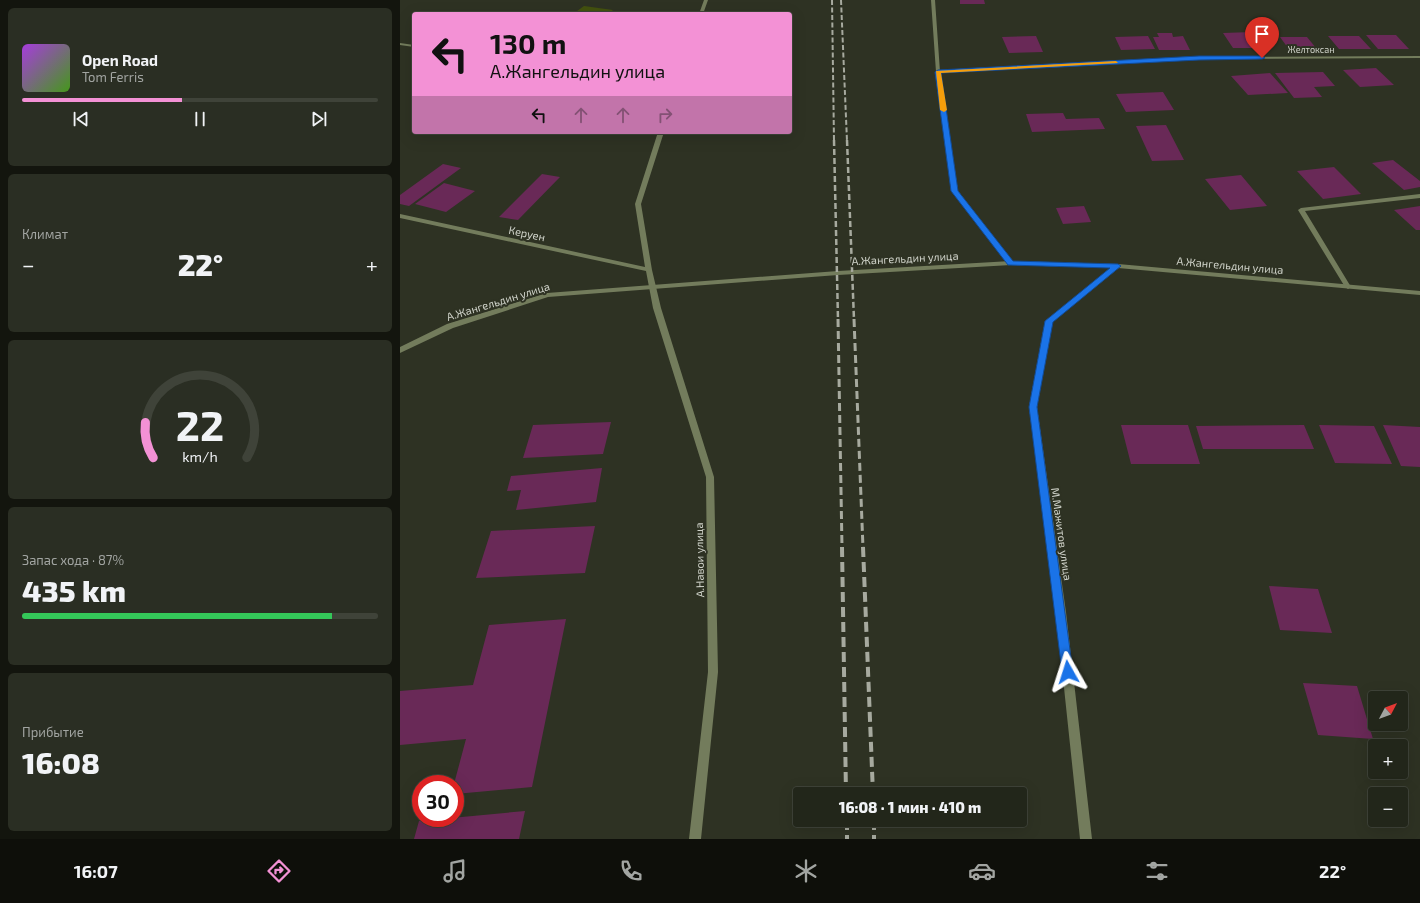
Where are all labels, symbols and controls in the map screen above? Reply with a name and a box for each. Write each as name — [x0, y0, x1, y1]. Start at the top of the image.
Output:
pin — [1245, 17, 1279, 58]
icon: arrive — [1251, 23, 1273, 45]
text: 130 m — [490, 26, 566, 60]
icon: left — [424, 28, 476, 80]
street label: Желтоксан — [1288, 44, 1334, 55]
text: Open Road — [82, 51, 158, 69]
text: А.Жангельдин улица — [490, 60, 665, 82]
text: Tom Ferris — [82, 69, 144, 85]
icon: left — [528, 104, 550, 126]
icon: ahead — [570, 104, 592, 126]
icon: ahead — [612, 104, 634, 126]
icon: right — [654, 104, 676, 126]
icon: previous — [70, 108, 92, 130]
icon: pause — [189, 108, 211, 130]
icon: next — [308, 108, 330, 130]
street label: Керуен — [507, 223, 546, 244]
text: Климат — [22, 226, 68, 242]
text: 22° — [178, 246, 223, 282]
street label: А.Жангельдин улица — [851, 249, 959, 268]
text: − — [22, 251, 35, 277]
text: + — [366, 251, 378, 277]
street label: А.Жангельдин улица — [1176, 254, 1284, 277]
street label: А.Жангельдин улица — [445, 279, 551, 324]
text: 22 — [176, 398, 224, 448]
text: km/h — [182, 447, 218, 464]
street label: М.Мажитов улица — [1048, 487, 1075, 582]
street label: А.Навои улица — [692, 522, 707, 597]
text: Запас хода · 87% — [22, 552, 124, 568]
text: 435 km — [22, 572, 126, 608]
position arrow — [1047, 651, 1089, 693]
north arrow — [1368, 691, 1408, 731]
map controls — [1368, 691, 1408, 827]
text: Прибытие — [22, 724, 84, 740]
button: + — [1368, 739, 1408, 779]
text: 16:08 — [22, 744, 100, 780]
speed limit sign: 30 — [412, 775, 464, 827]
button: − — [1368, 787, 1408, 827]
text: 16:08 · 1 мин · 410 m — [839, 798, 981, 816]
icon: directions — [265, 857, 293, 885]
icon: music — [441, 857, 469, 885]
icon: phone — [617, 857, 645, 885]
icon: climate — [792, 857, 820, 885]
icon: car — [968, 857, 996, 885]
icon: filters — [1143, 857, 1171, 885]
text: 16:07 — [74, 860, 118, 882]
text: 22° — [1319, 860, 1346, 882]

